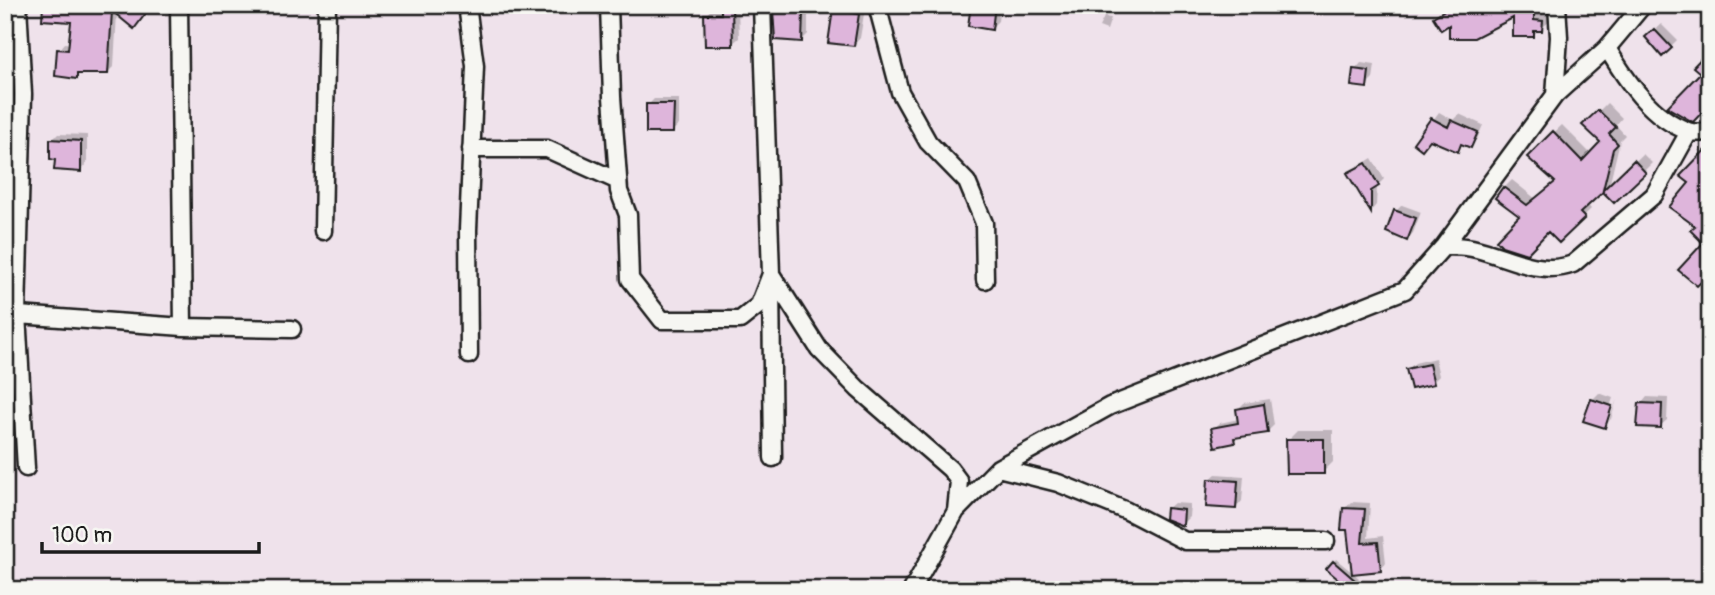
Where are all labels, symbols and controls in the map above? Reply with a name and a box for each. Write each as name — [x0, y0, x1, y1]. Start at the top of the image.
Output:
scale bar — [42, 511, 259, 555]
text: 100 m — [52, 522, 112, 549]

